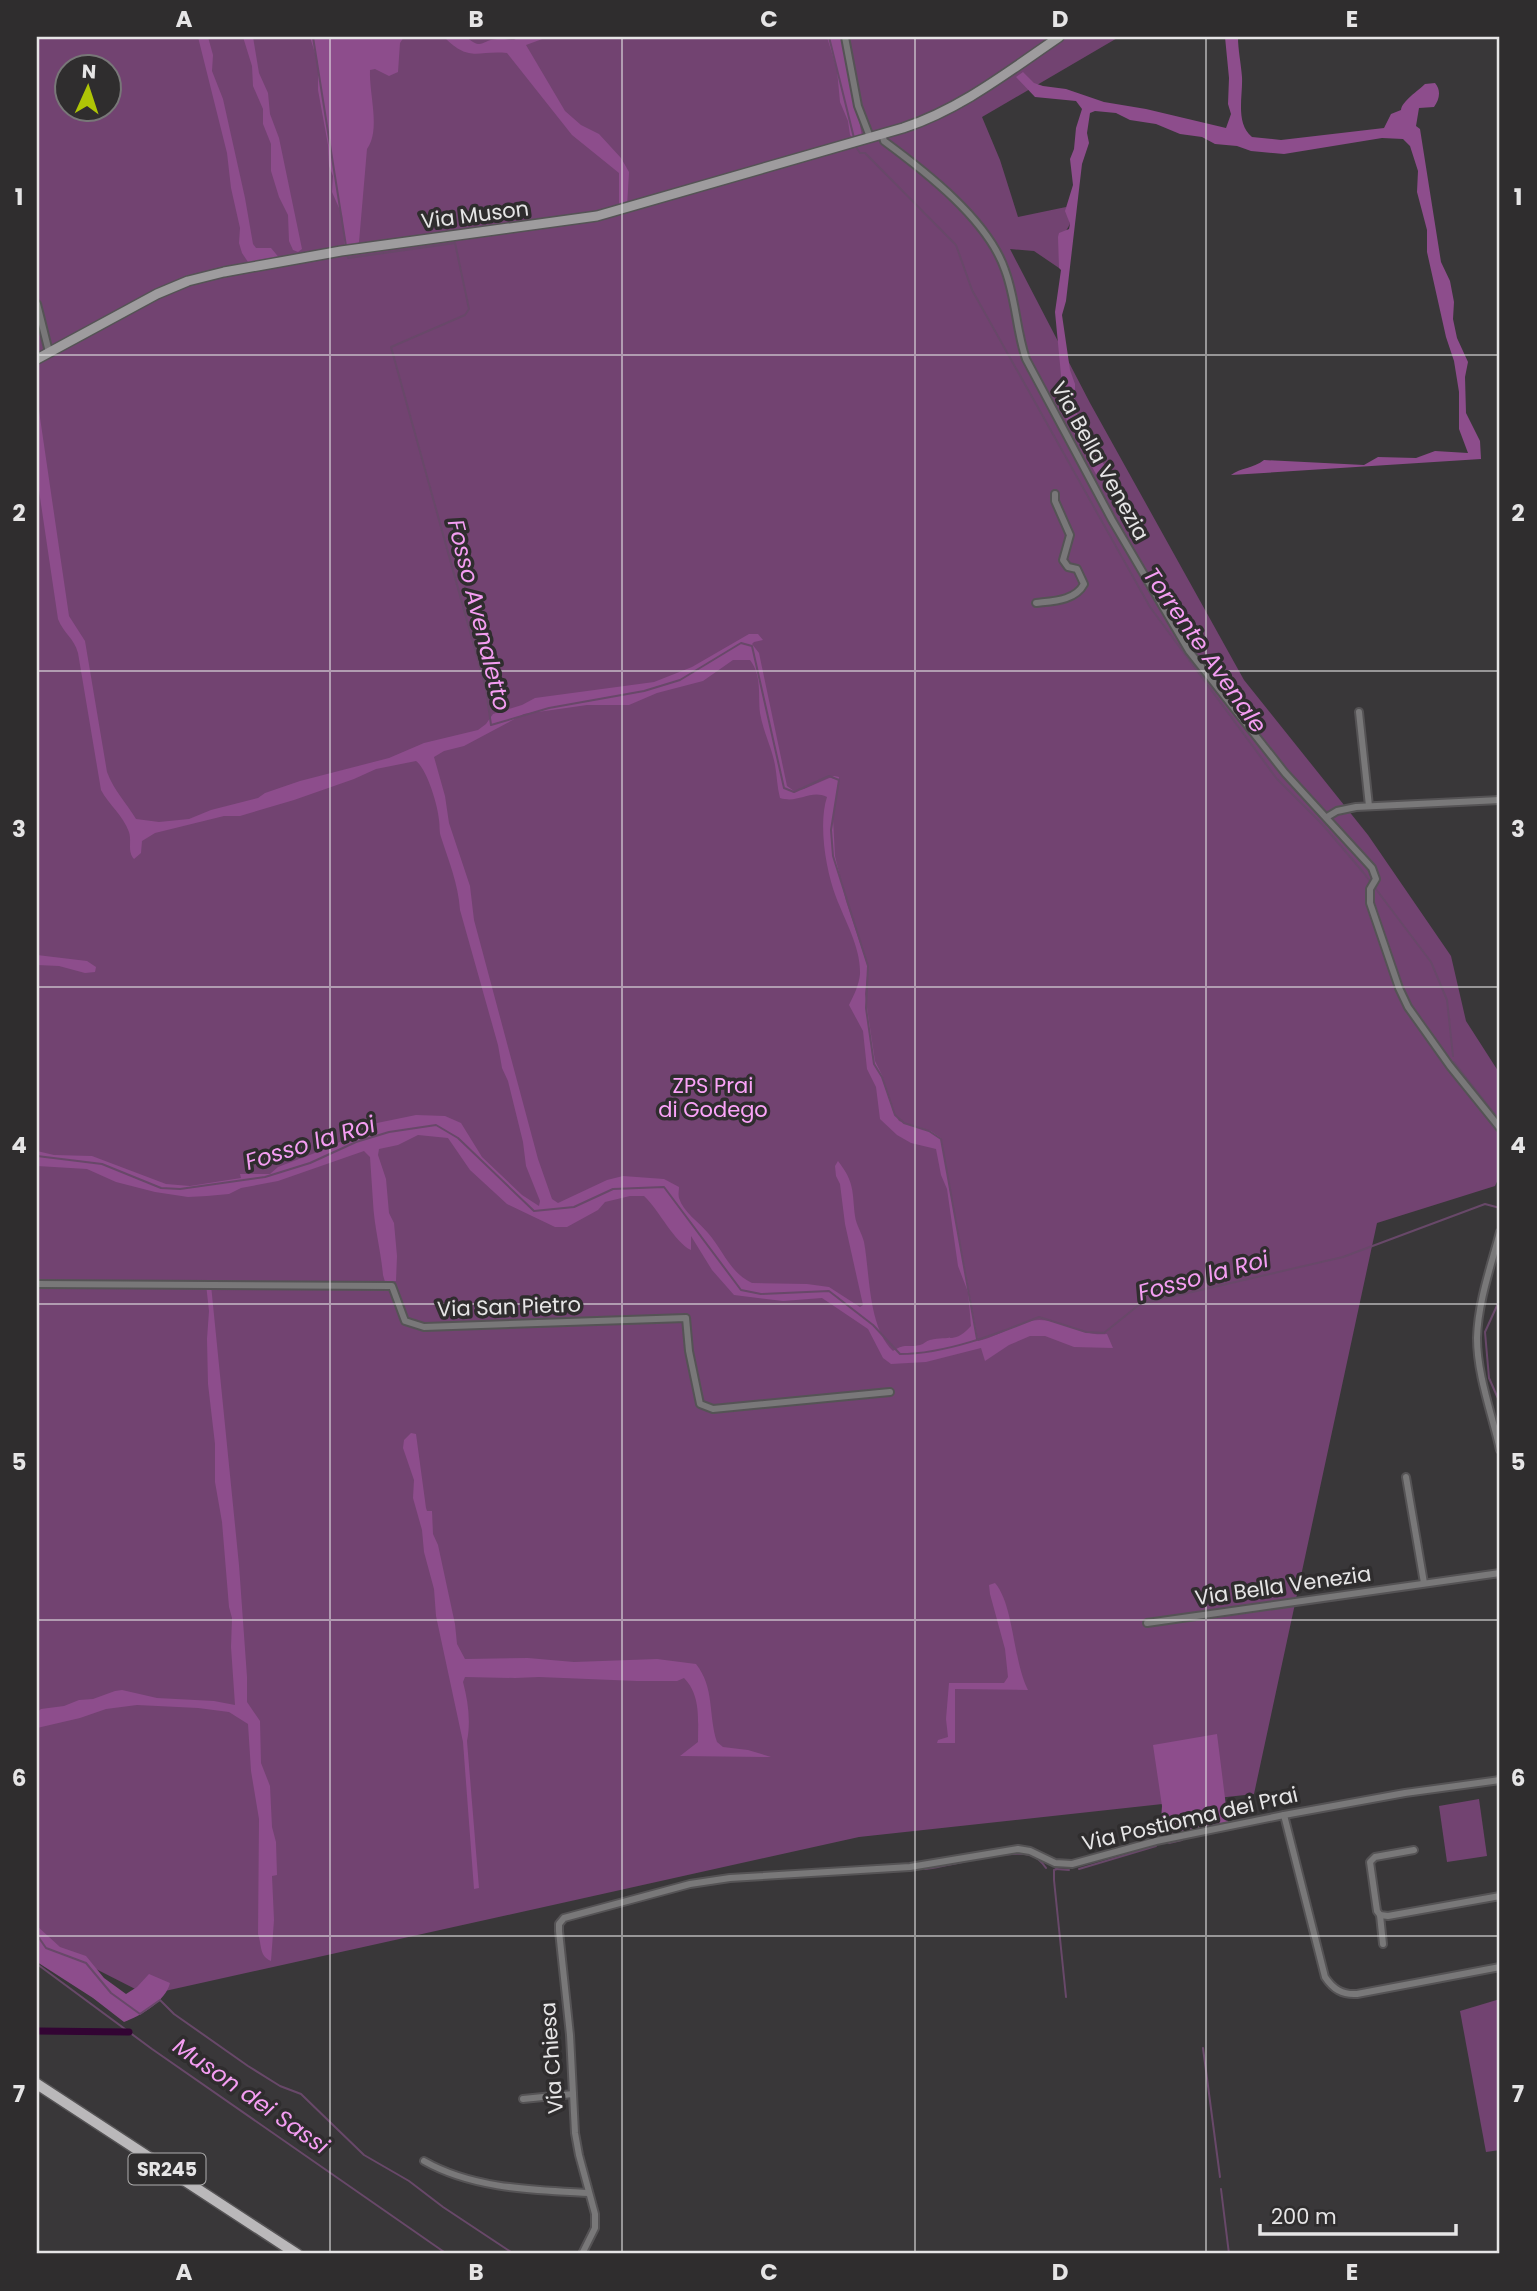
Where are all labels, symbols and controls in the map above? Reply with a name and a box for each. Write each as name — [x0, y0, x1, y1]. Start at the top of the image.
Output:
text: A — [176, 3, 193, 35]
text: B — [468, 3, 484, 35]
text: C — [760, 3, 778, 35]
text: D — [1052, 3, 1068, 35]
text: E — [1346, 3, 1358, 35]
north arrow — [52, 52, 122, 122]
text: N — [81, 58, 97, 85]
text: 1 — [15, 181, 23, 213]
text: 1 — [1514, 181, 1522, 213]
street label: Via Muson — [419, 193, 531, 236]
street label: Via Bella Venezia — [1045, 376, 1156, 546]
text: 2 — [12, 497, 26, 529]
text: 2 — [1511, 497, 1525, 529]
water label: Fosso Avenaletto — [440, 516, 518, 714]
water label: Torrente Avenale — [1136, 561, 1274, 739]
text: 3 — [12, 813, 26, 845]
text: 3 — [1511, 813, 1525, 845]
park label: ZPS Prai di Godego — [658, 1071, 768, 1124]
water label: Fosso la Roi — [241, 1108, 379, 1178]
text: 4 — [11, 1129, 27, 1161]
text: 4 — [1510, 1129, 1526, 1161]
water label: Fosso la Roi — [1134, 1243, 1272, 1309]
street label: Via San Pietro — [437, 1289, 581, 1324]
text: 5 — [12, 1446, 26, 1478]
text: 5 — [1511, 1446, 1525, 1478]
street label: Via Bella Venezia — [1193, 1559, 1373, 1612]
text: 6 — [12, 1762, 26, 1794]
text: 6 — [1511, 1762, 1525, 1794]
street label: Via Postioma dei Prai — [1079, 1780, 1301, 1857]
street label: Via Chiesa — [533, 2001, 570, 2115]
water label: Muson dei Sassi — [167, 2030, 336, 2162]
text: 7 — [13, 2078, 25, 2110]
text: 7 — [1512, 2078, 1524, 2110]
road number: SR245 — [128, 2154, 206, 2184]
scale bar — [1260, 2193, 1456, 2237]
text: 200 m — [1271, 2202, 1337, 2231]
text: A — [176, 2256, 193, 2288]
text: B — [468, 2256, 484, 2288]
text: C — [760, 2256, 778, 2288]
text: D — [1052, 2256, 1068, 2288]
text: E — [1346, 2256, 1358, 2288]

